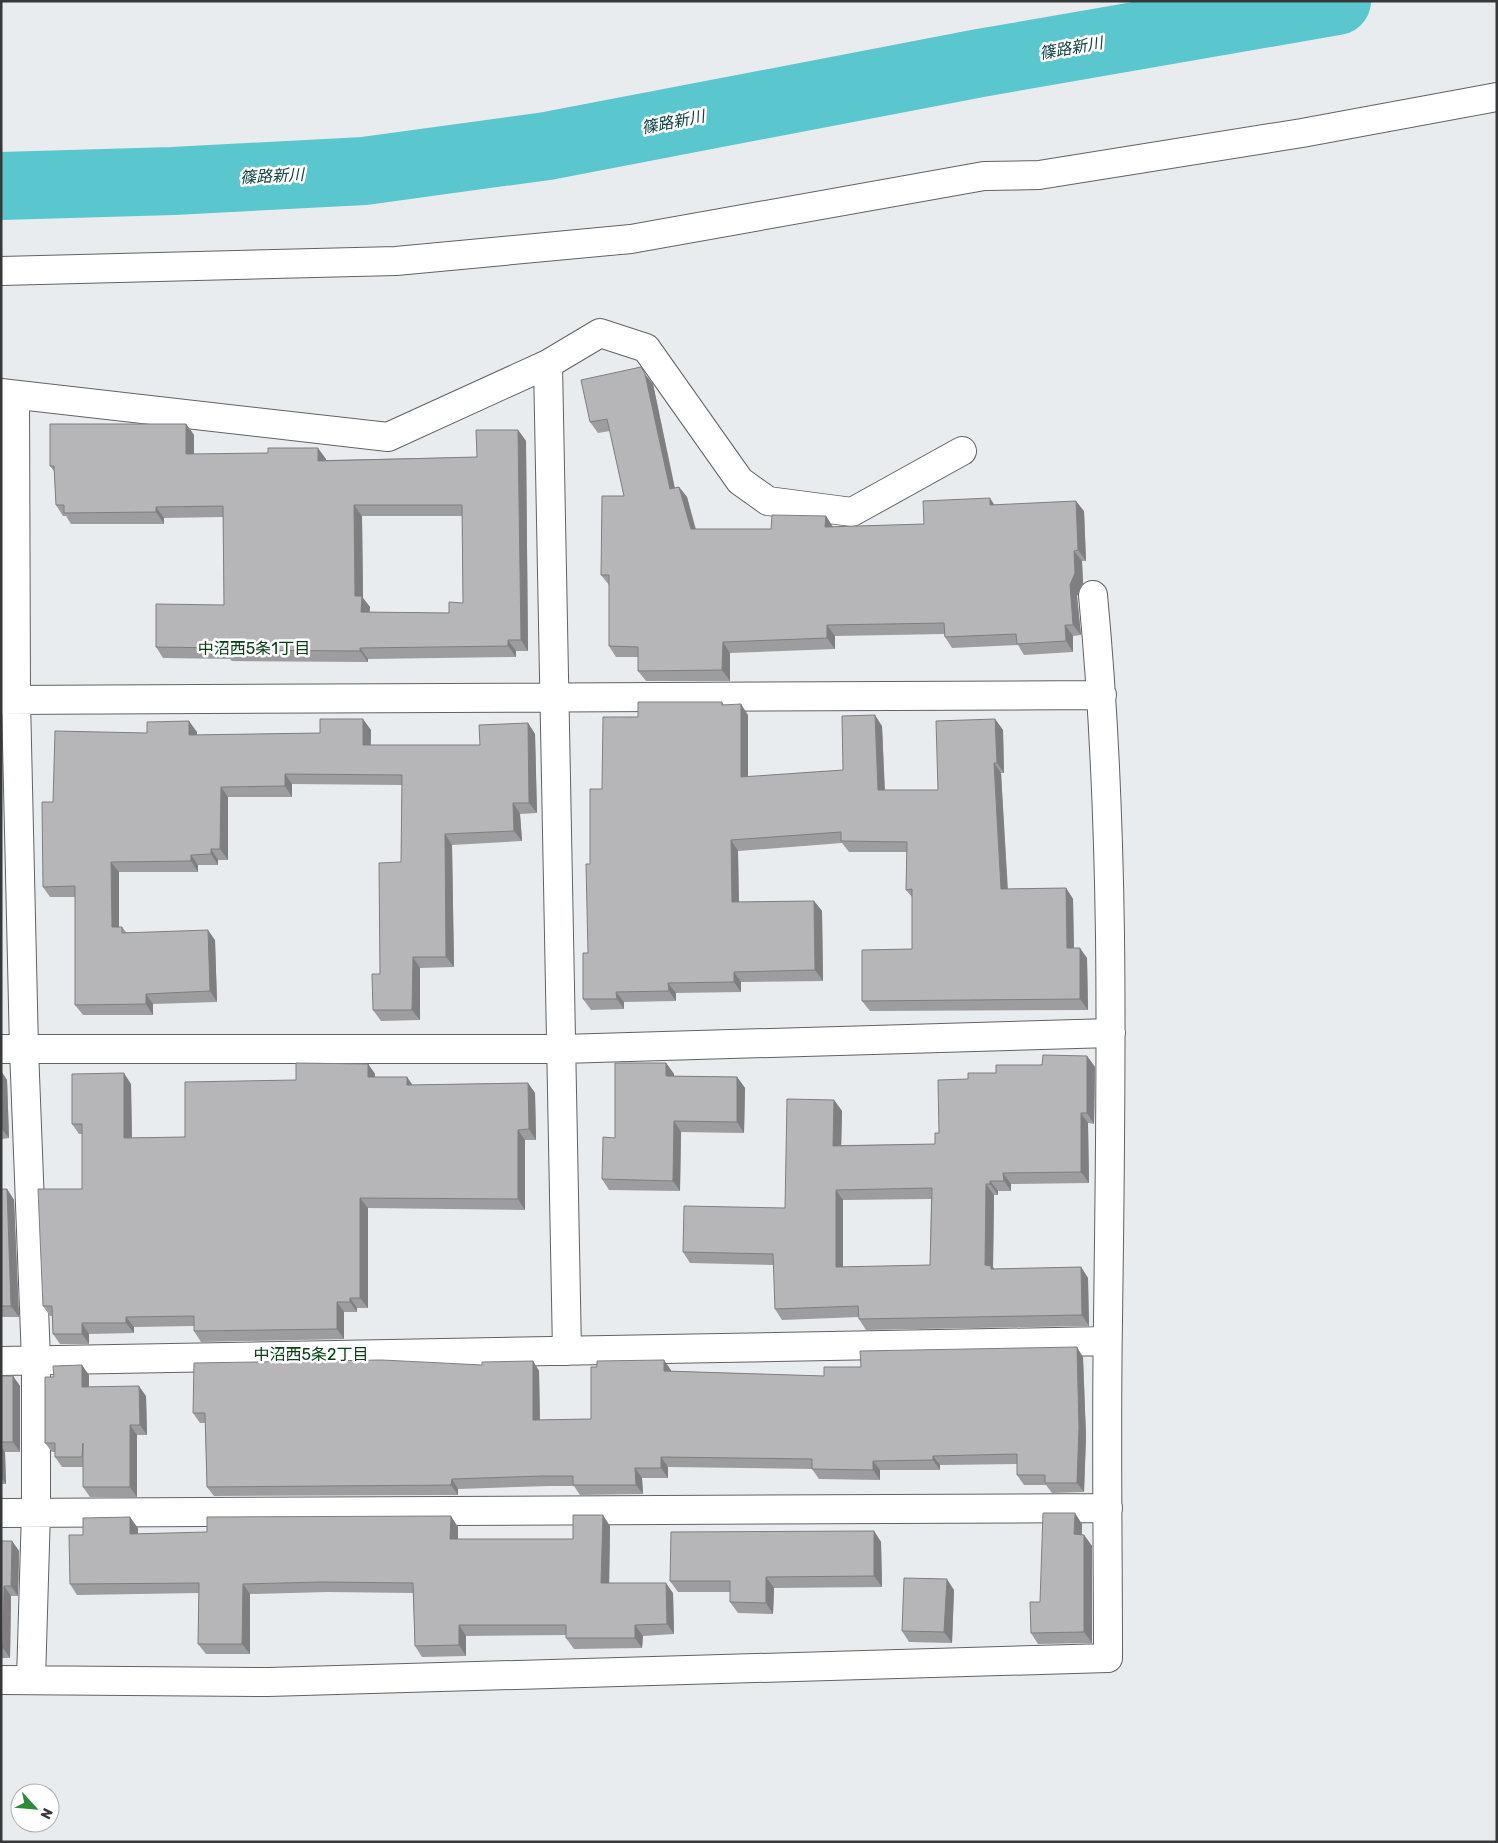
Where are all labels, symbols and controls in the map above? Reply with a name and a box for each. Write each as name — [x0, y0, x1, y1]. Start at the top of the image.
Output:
water label: 篠路新川 — [1038, 33, 1106, 63]
water label: 篠路新川 — [640, 106, 708, 137]
water label: 篠路新川 — [240, 165, 306, 187]
district label: 中沼西5条1丁目 — [198, 639, 310, 658]
district label: 中沼西5条2丁目 — [254, 1345, 368, 1364]
north arrow — [10, 1783, 60, 1833]
text: N — [36, 1805, 56, 1822]

